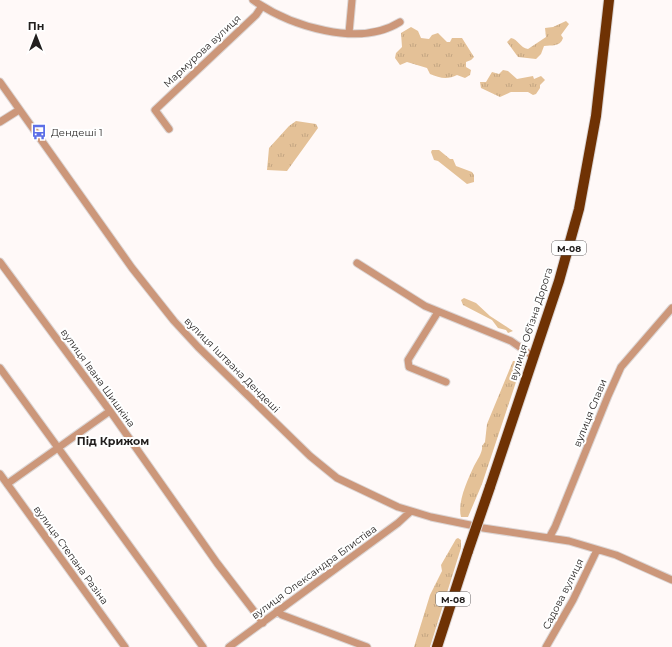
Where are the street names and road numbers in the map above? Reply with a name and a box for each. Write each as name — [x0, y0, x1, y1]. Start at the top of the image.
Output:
street label: Мармурова вулиця — [161, 12, 243, 90]
road number: М-08 — [552, 241, 586, 255]
street label: вулиця Обʼїзна Дорога — [507, 266, 555, 382]
street label: вулиця Іштвана Дендеші — [182, 315, 282, 415]
street label: вулиця Івана Шишкіна — [58, 326, 138, 430]
street label: вулиця Слави — [570, 377, 610, 449]
street label: вулиця Степана Разіна — [31, 503, 111, 607]
street label: вулиця Олександра Блистіва — [249, 522, 379, 622]
street label: Садова вулиця — [540, 556, 586, 632]
road number: М-08 — [436, 592, 470, 606]

